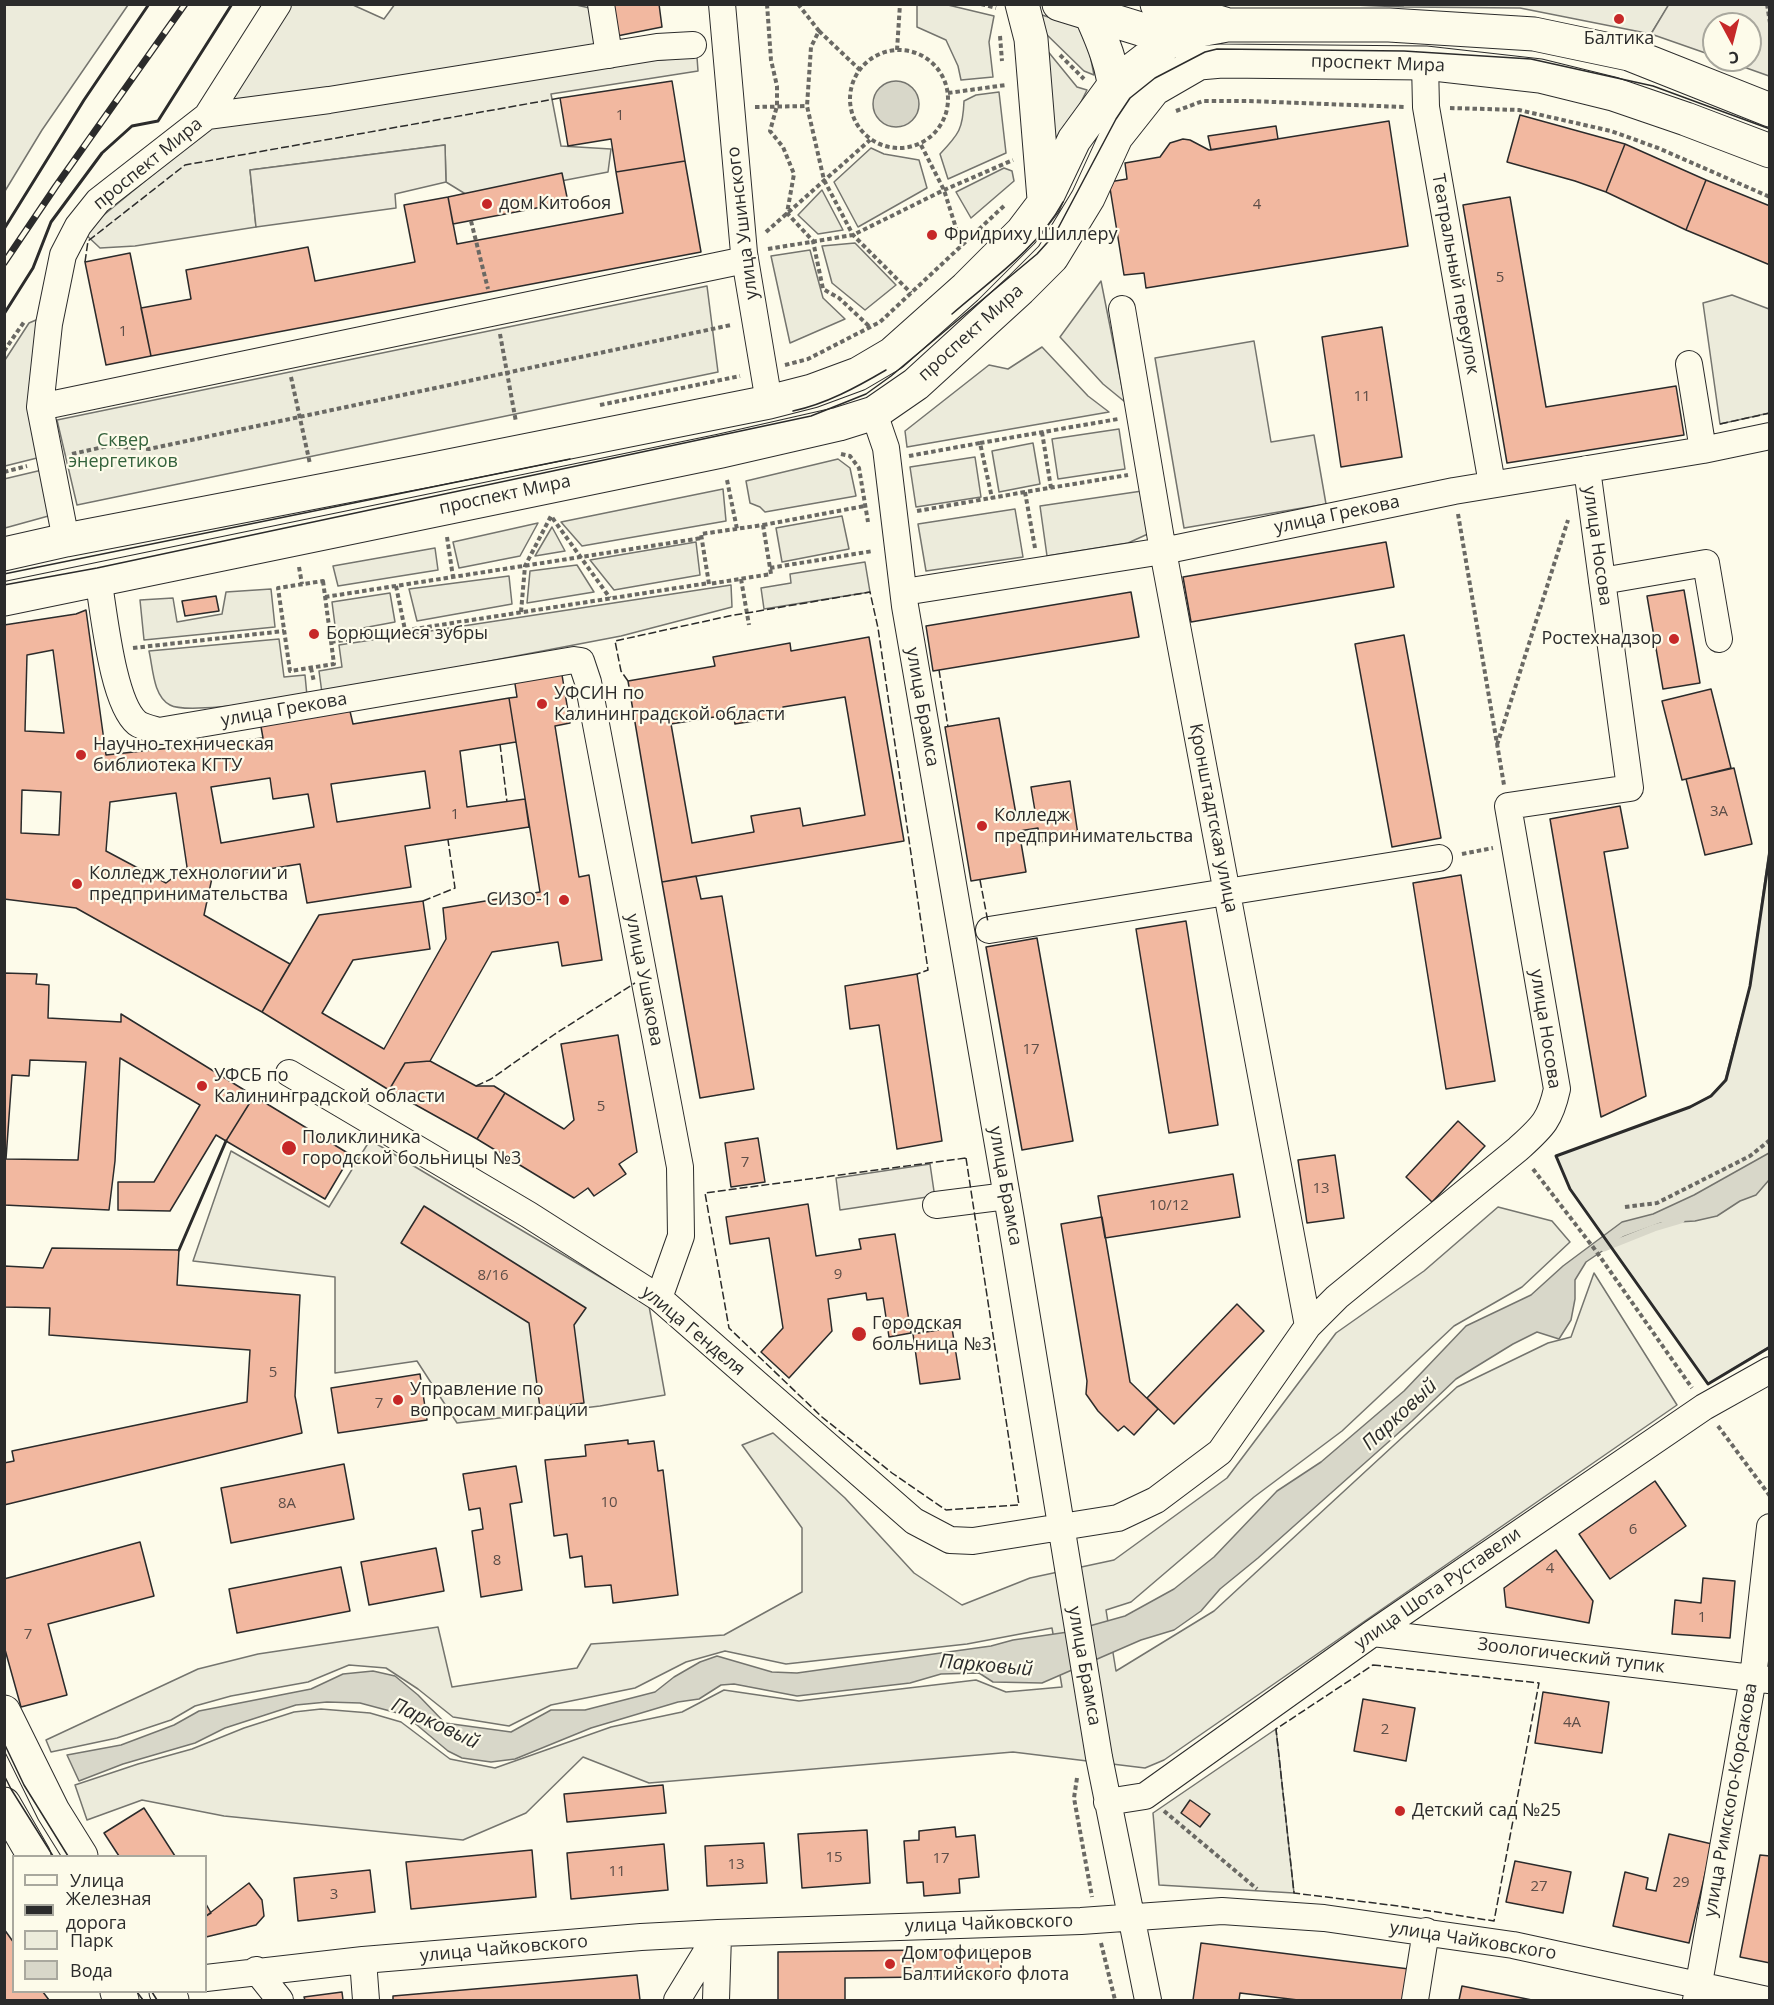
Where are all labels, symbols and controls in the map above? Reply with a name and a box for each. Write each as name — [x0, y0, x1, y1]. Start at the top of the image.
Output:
marker: Балтика — [1612, 12, 1626, 26]
north arrow — [1702, 12, 1762, 72]
place label: Балтика — [1584, 28, 1654, 50]
text: С — [1728, 46, 1740, 69]
street label: проспект Мира — [1311, 51, 1445, 77]
house number: 1 — [616, 107, 624, 125]
street label: проспект Мира — [89, 113, 207, 215]
street label: улица Ушинского — [723, 145, 763, 301]
street label: Театральный переулок — [1427, 172, 1483, 376]
place label: дом Китобоя — [499, 193, 611, 215]
house number: 4 — [1253, 196, 1261, 214]
marker: дом Китобоя — [480, 197, 494, 211]
place label: Фридриху Шиллеру — [944, 224, 1117, 246]
marker: Фридриху Шиллеру — [925, 228, 939, 242]
house number: 5 — [1496, 269, 1504, 287]
street label: проспект Мира — [914, 280, 1028, 386]
house number: 1 — [119, 323, 127, 341]
house number: 11 — [1353, 388, 1371, 406]
park label: Сквер энергетиков — [68, 430, 178, 472]
street label: проспект Мира — [437, 471, 573, 519]
street label: улица Носова — [1578, 485, 1616, 607]
street label: улица Грекова — [1272, 491, 1402, 539]
place label: Борющиеся зубры — [326, 623, 488, 645]
marker: Борющиеся зубры — [307, 627, 321, 641]
place label: Ростехнадзор — [1541, 628, 1662, 650]
marker: Ростехнадзор — [1667, 632, 1681, 646]
street label: улица Брамса — [901, 646, 943, 768]
place label: УФСИН по Калининградской области — [554, 683, 785, 726]
street label: улица Грекова — [219, 688, 349, 732]
marker: УФСИН по Калининградской области — [535, 697, 549, 711]
street label: Кронштадтская улица — [1184, 722, 1242, 914]
place label: Научно-техническая библиотека КГТУ — [93, 734, 274, 777]
marker: Научно-техническая библиотека КГТУ — [74, 748, 88, 762]
house number: 3А — [1710, 803, 1728, 821]
place label: Колледж предпринимательства — [994, 805, 1193, 848]
house number: 1 — [451, 806, 459, 824]
marker: Колледж предпринимательства — [975, 819, 989, 833]
place label: Колледж технологии и предпринимательства — [89, 863, 288, 906]
marker: Колледж технологии и предпринимательства — [70, 877, 84, 891]
place label: СИЗО-1 — [486, 889, 552, 911]
marker: СИЗО-1 — [557, 893, 571, 907]
street label: улица Ушакова — [621, 912, 667, 1048]
street label: улица Носова — [1525, 968, 1565, 1090]
house number: 17 — [1022, 1041, 1040, 1059]
place label: УФСБ по Калининградской области — [214, 1065, 445, 1108]
marker: УФСБ по Калининградской области — [195, 1079, 209, 1093]
house number: 5 — [597, 1098, 605, 1116]
street label: улица Брамса — [984, 1125, 1026, 1247]
place label: Поликлиника городской больницы №3 — [302, 1127, 521, 1170]
marker: Поликлиника городской больницы №3 — [280, 1139, 298, 1157]
house number: 7 — [741, 1154, 749, 1172]
house number: 13 — [1312, 1180, 1330, 1198]
house number: 10/12 — [1149, 1197, 1189, 1215]
house number: 9 — [834, 1266, 842, 1284]
house number: 8/16 — [477, 1267, 509, 1285]
street label: улица Генделя — [637, 1281, 749, 1381]
place label: Городская больница №3 — [872, 1313, 992, 1356]
marker: Городская больница №3 — [850, 1325, 868, 1343]
house number: 5 — [269, 1364, 277, 1382]
water label: Парковый — [1357, 1374, 1443, 1456]
place label: Управление по вопросам миграции — [410, 1379, 588, 1422]
marker: Управление по вопросам миграции — [391, 1393, 405, 1407]
house number: 7 — [375, 1395, 383, 1413]
house number: 10 — [600, 1494, 618, 1512]
house number: 8А — [278, 1495, 296, 1513]
house number: 6 — [1629, 1521, 1637, 1539]
street label: улица Шота Руставели — [1351, 1523, 1525, 1655]
house number: 8 — [493, 1552, 501, 1570]
house number: 4 — [1546, 1560, 1554, 1578]
street label: улица Брамса — [1063, 1605, 1105, 1727]
house number: 1 — [1698, 1609, 1706, 1627]
house number: 7 — [24, 1626, 32, 1644]
street label: Зоологический тупик — [1476, 1634, 1666, 1678]
water label: Парковый — [938, 1650, 1034, 1682]
street label: улица Римского-Корсакова — [1700, 1681, 1762, 1919]
water label: Парковый — [387, 1693, 483, 1755]
house number: 4А — [1563, 1714, 1581, 1732]
house number: 2 — [1381, 1721, 1389, 1739]
place label: Детский сад №25 — [1412, 1800, 1561, 1822]
marker: Детский сад №25 — [1393, 1804, 1407, 1818]
house number: 15 — [825, 1849, 843, 1867]
house number: 17 — [932, 1850, 950, 1868]
legend — [12, 1855, 207, 1993]
house number: 13 — [727, 1856, 745, 1874]
house number: 11 — [608, 1863, 626, 1881]
text: Улица — [70, 1868, 124, 1892]
house number: 29 — [1672, 1874, 1690, 1892]
house number: 27 — [1530, 1878, 1548, 1896]
text: Железная дорога — [66, 1886, 151, 1934]
house number: 3 — [330, 1886, 338, 1904]
street label: улица Чайковского — [904, 1910, 1074, 1938]
street label: улица Чайковского — [1388, 1917, 1558, 1965]
text: Парк — [70, 1928, 113, 1952]
street label: улица Чайковского — [419, 1931, 589, 1967]
place label: Дом офицеров Балтийского флота — [902, 1943, 1069, 1986]
marker: Дом офицеров Балтийского флота — [883, 1957, 897, 1971]
text: Вода — [70, 1958, 113, 1982]

